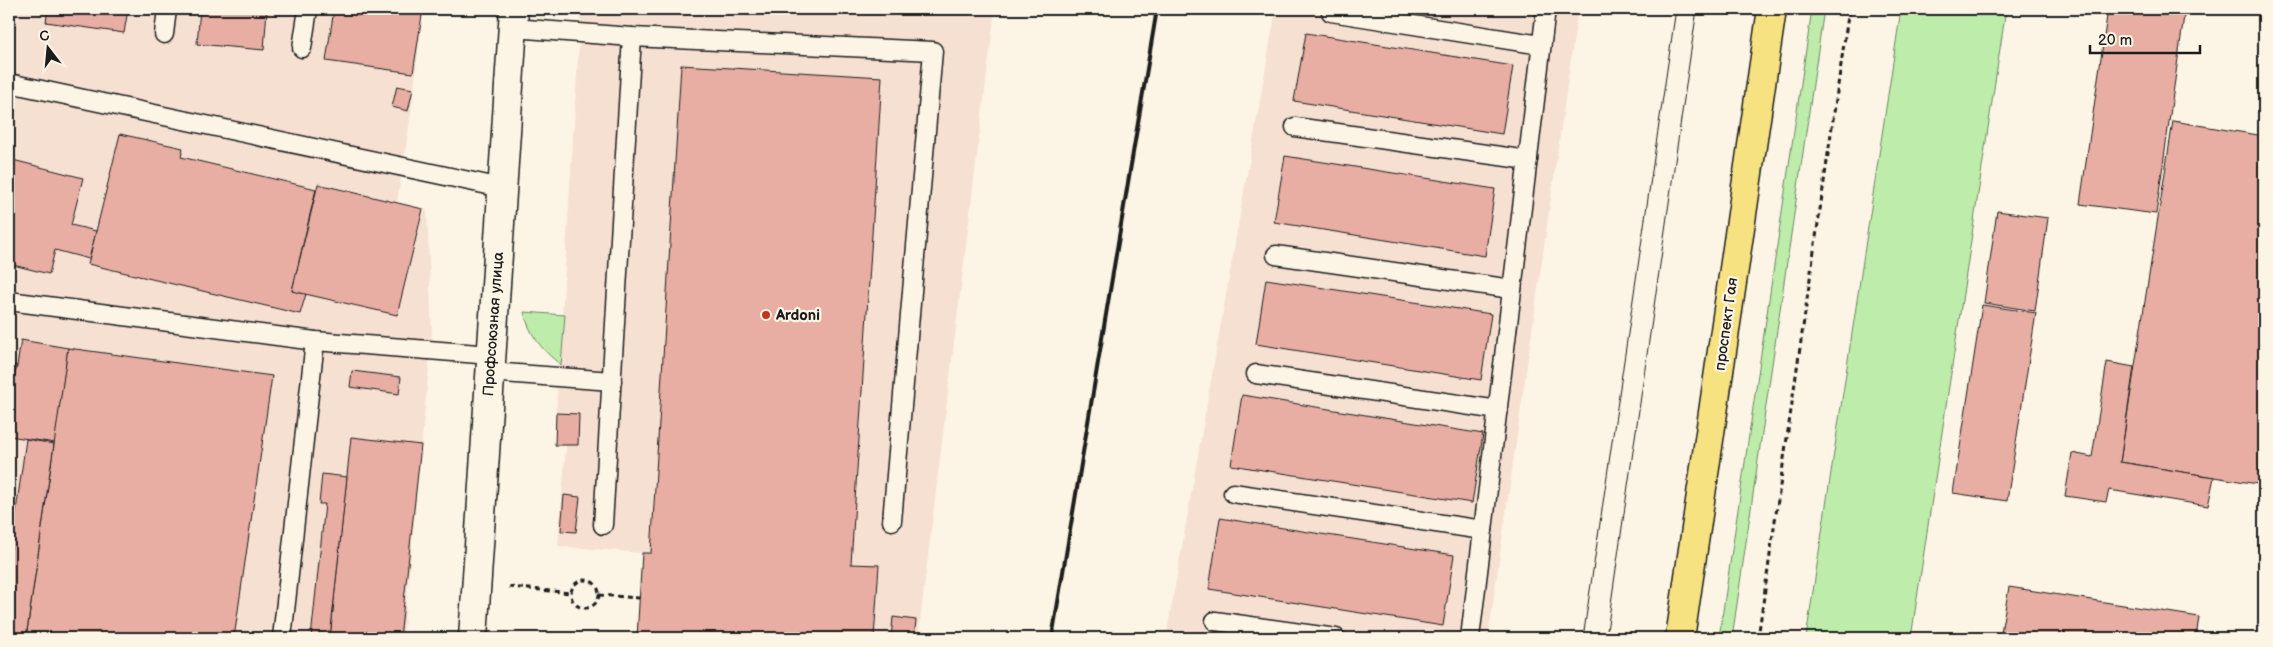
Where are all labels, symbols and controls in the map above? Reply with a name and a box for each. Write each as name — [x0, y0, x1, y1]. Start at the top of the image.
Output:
north arrow — [22, 22, 72, 72]
scale bar — [2090, 22, 2200, 54]
text: С — [38, 26, 52, 45]
text: 20 m — [2098, 31, 2132, 50]
street label: Профсоюзная улица — [479, 251, 508, 397]
street label: проспект Гая — [1711, 276, 1742, 372]
place label: Ardoni — [775, 306, 820, 325]
marker: Ardoni — [760, 309, 772, 321]

